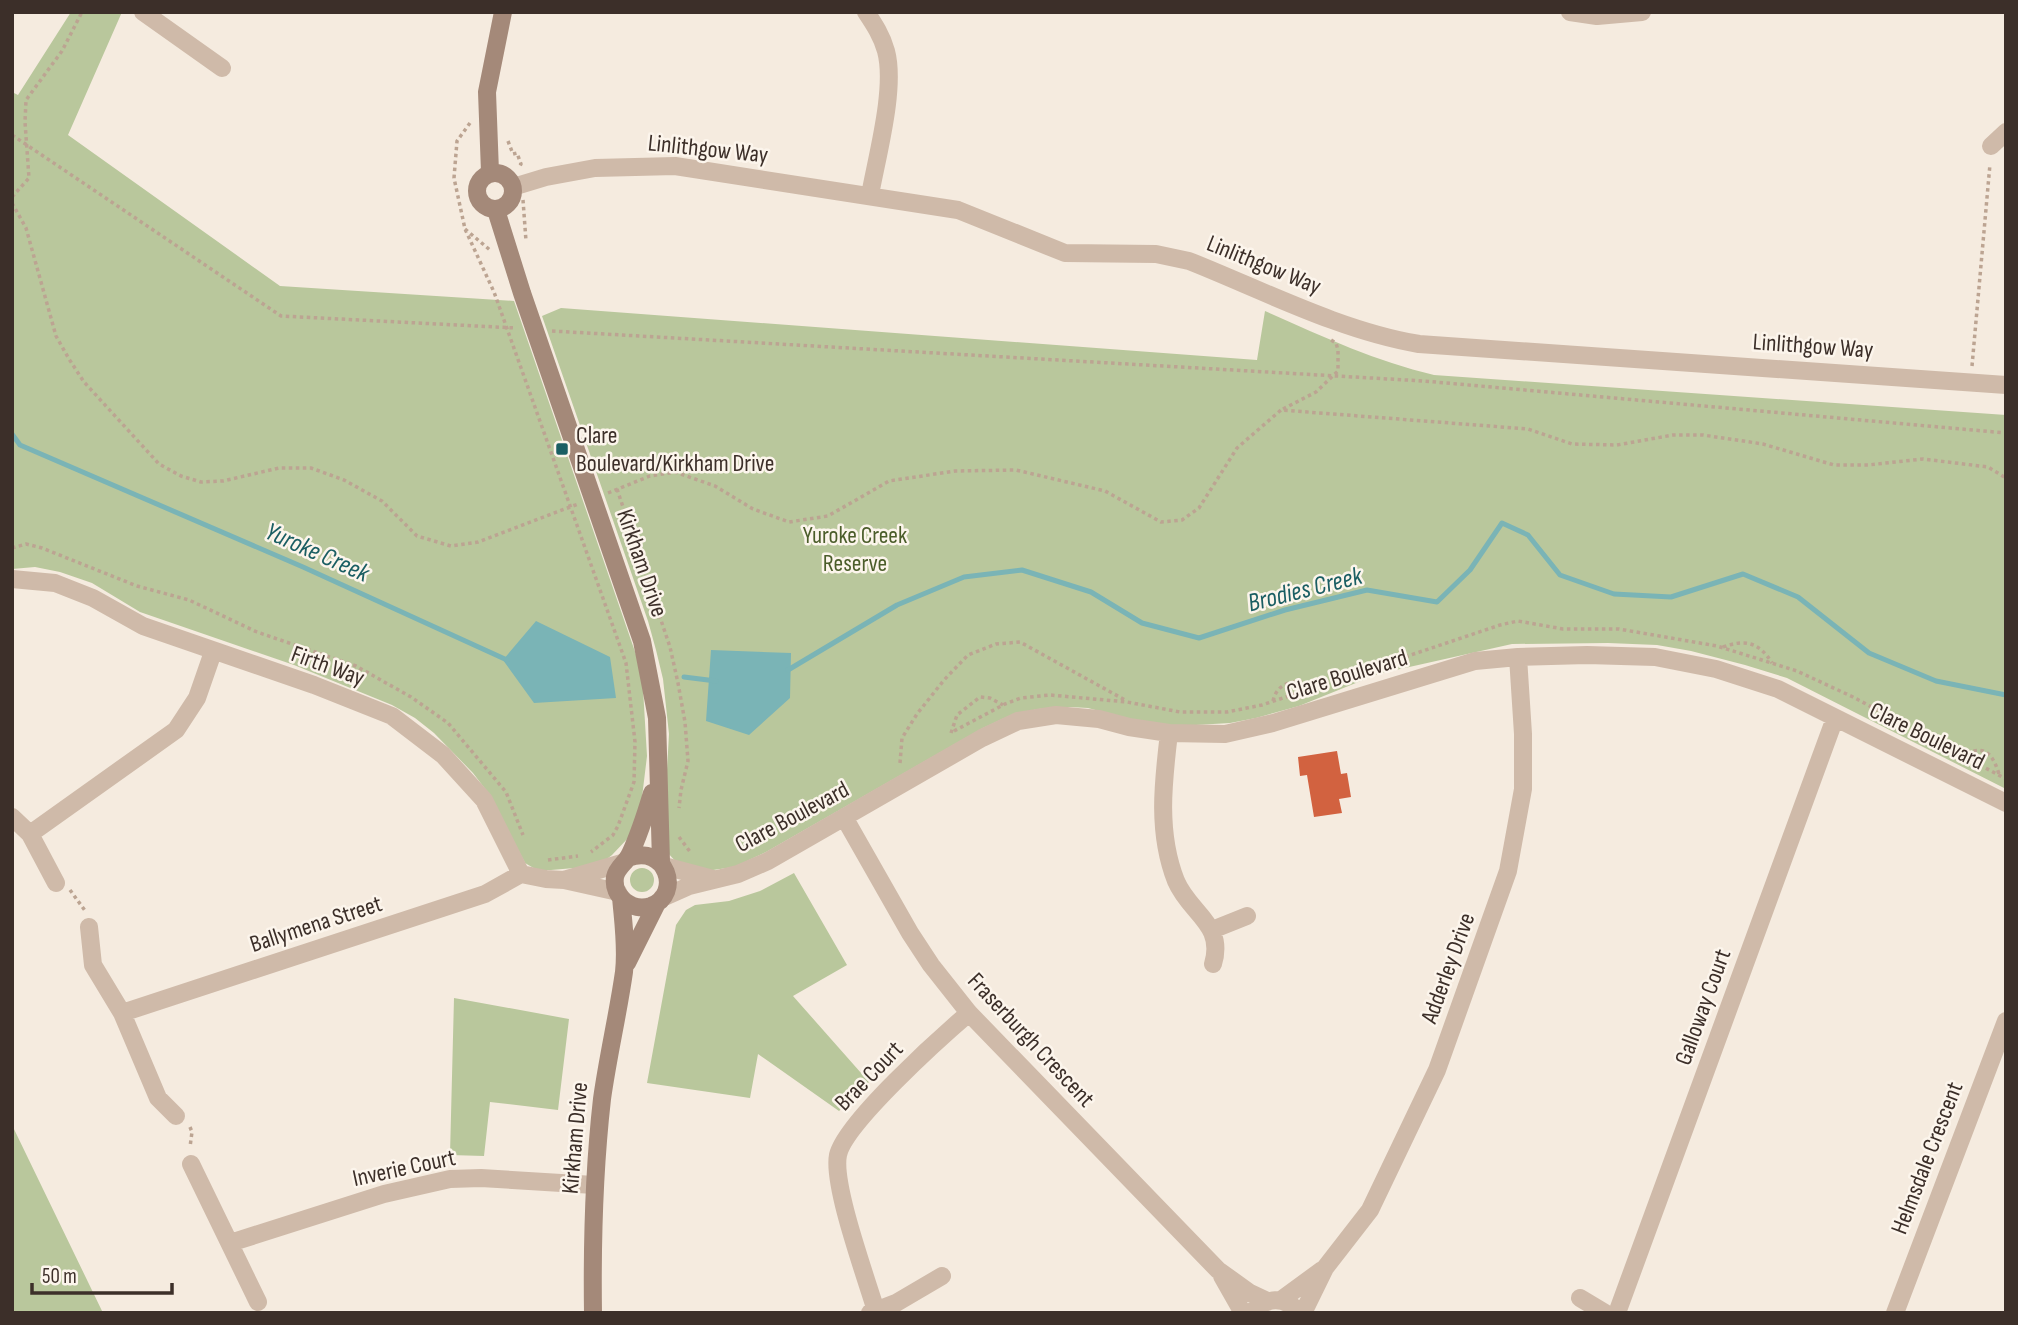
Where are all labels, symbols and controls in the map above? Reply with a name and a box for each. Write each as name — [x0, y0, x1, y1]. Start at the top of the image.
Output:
street label: Linlithgow Way — [647, 128, 769, 170]
street label: Linlithgow Way — [1203, 229, 1325, 301]
street label: Linlithgow Way — [1752, 327, 1874, 365]
place label: Clare Boulevard/Kirkham Drive — [576, 421, 774, 478]
marker: Clare Boulevard/Kirkham Drive — [554, 441, 570, 457]
street label: Kirkham Drive — [610, 505, 674, 621]
water label: Yuroke Creek — [260, 516, 375, 590]
park label: Yuroke Creek Reserve — [803, 521, 907, 578]
water label: Brodies Creek — [1245, 561, 1367, 619]
street label: Firth Way — [287, 639, 369, 693]
street label: Clare Boulevard — [1283, 643, 1411, 707]
street label: Clare Boulevard — [1865, 696, 1989, 776]
street label: Clare Boulevard — [730, 775, 854, 859]
street label: Ballymena Street — [246, 889, 386, 959]
street label: Adderley Drive — [1414, 909, 1481, 1028]
street label: Galloway Court — [1669, 945, 1737, 1069]
street label: Fraserburgh Crescent — [961, 967, 1101, 1113]
street label: Brae Court — [829, 1035, 909, 1117]
street label: Helmsdale Crescent — [1885, 1078, 1969, 1238]
street label: Kirkham Drive — [556, 1081, 594, 1195]
street label: Inverie Court — [350, 1143, 458, 1193]
scale bar — [32, 1252, 172, 1296]
text: 50 m — [42, 1264, 77, 1289]

